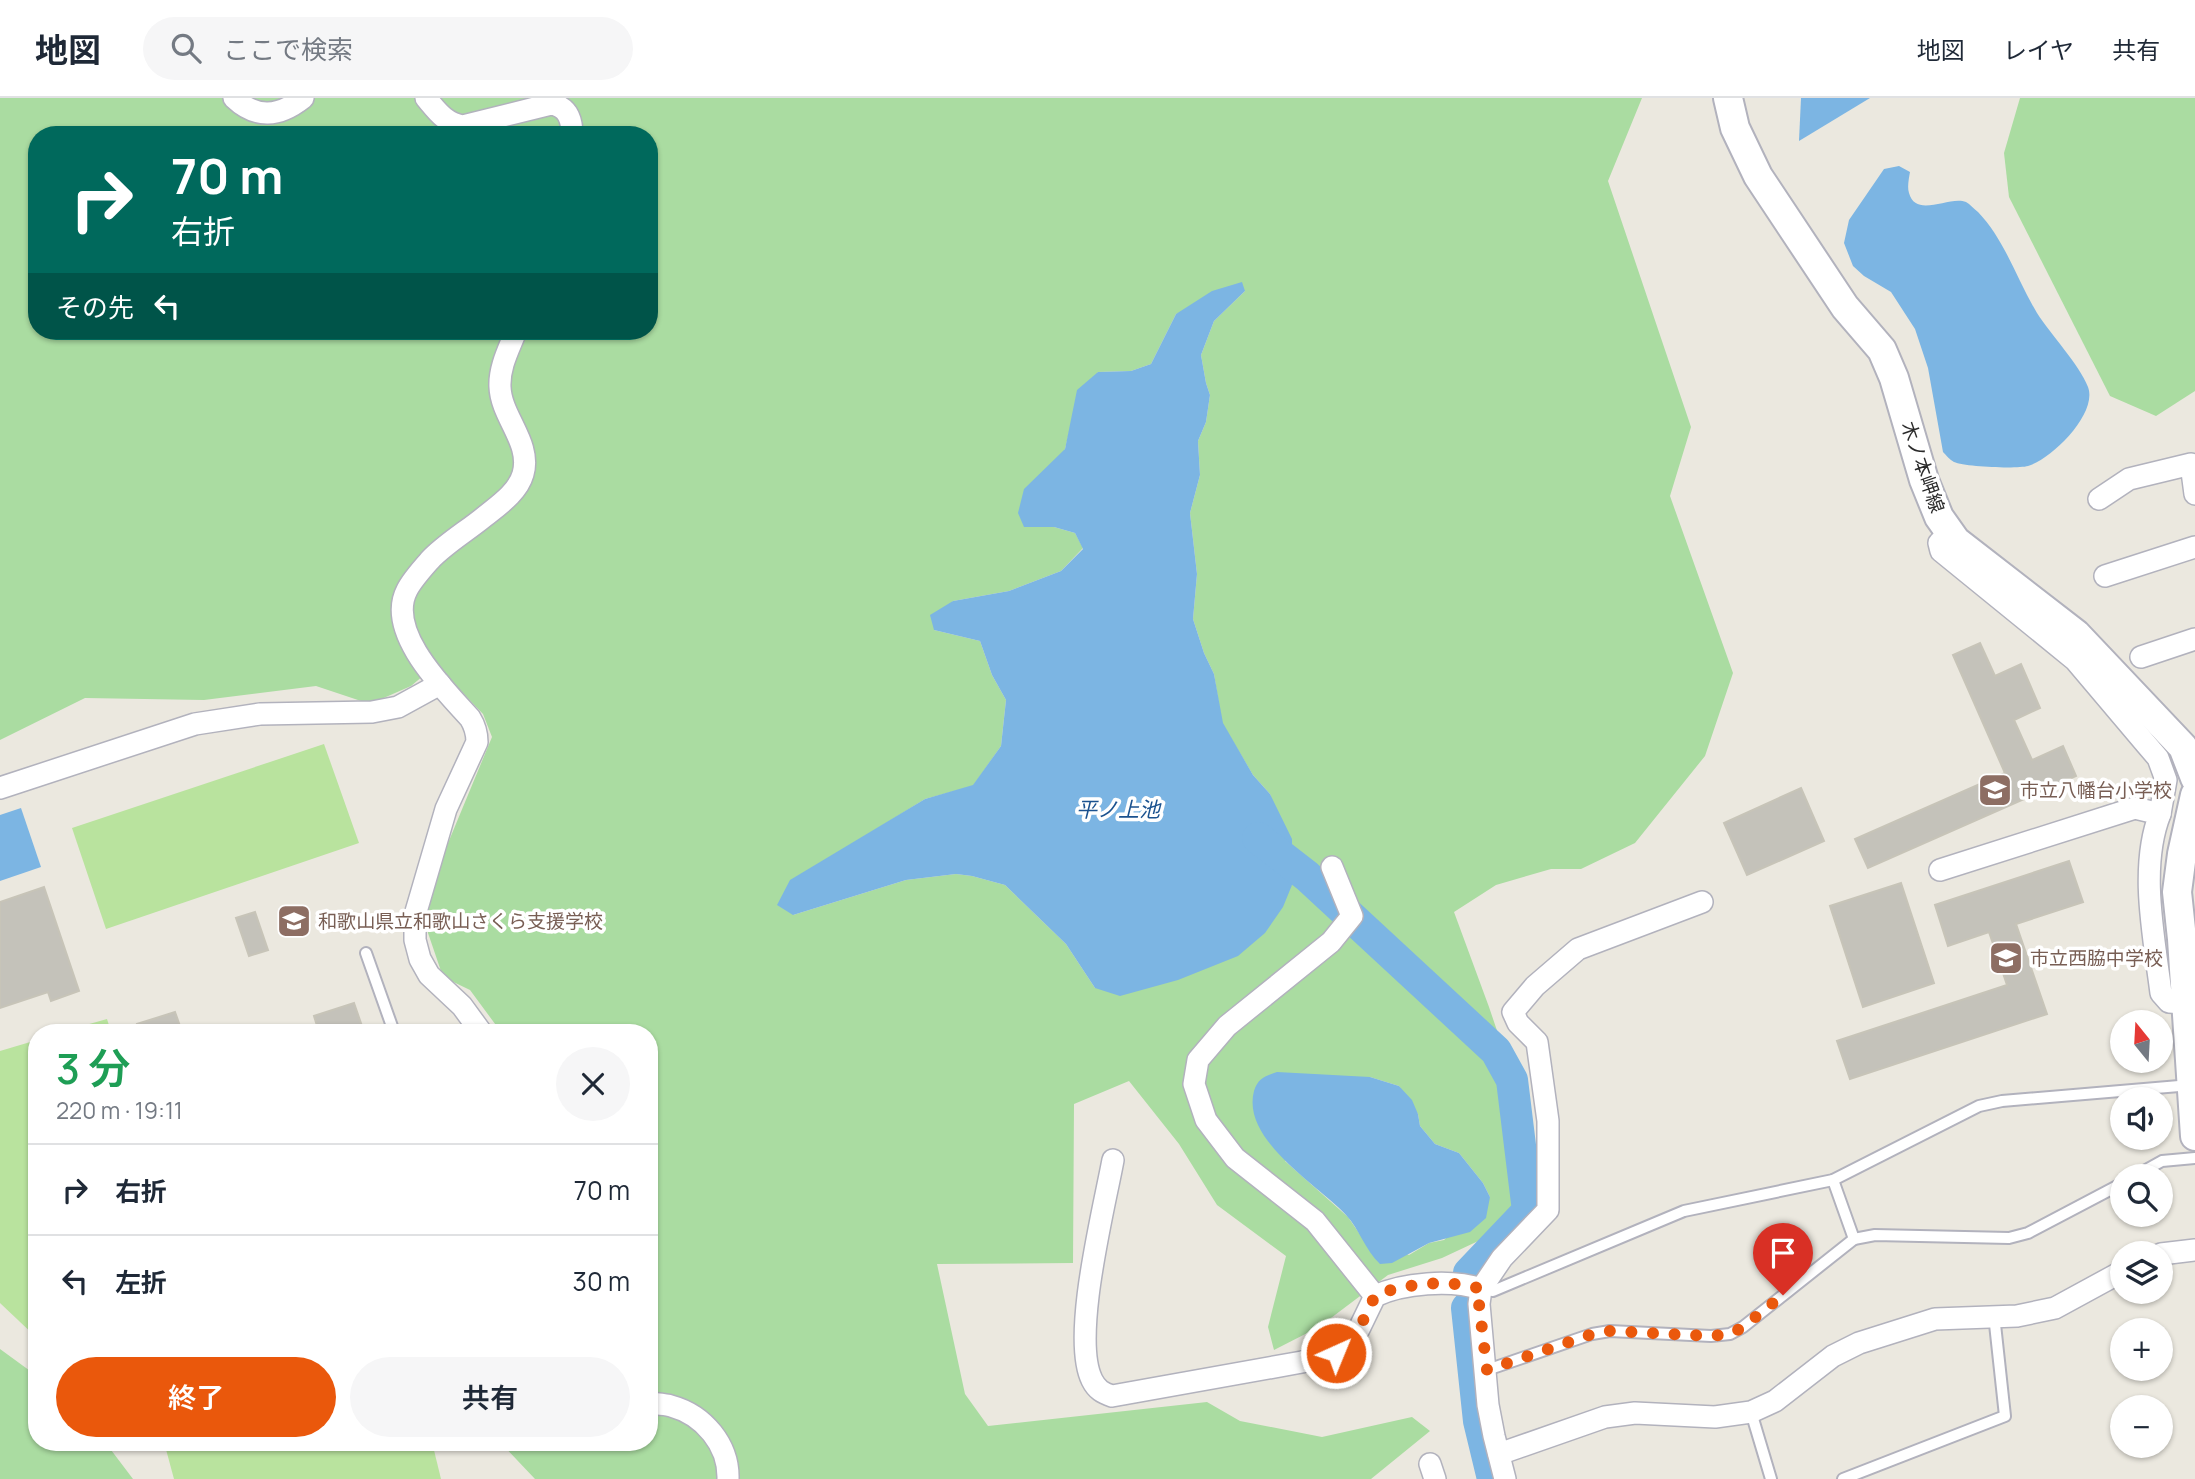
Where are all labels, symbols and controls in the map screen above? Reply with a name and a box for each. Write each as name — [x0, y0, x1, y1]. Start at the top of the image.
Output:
search box — [143, 17, 633, 80]
text: 地図 — [35, 27, 101, 72]
icon: search — [167, 29, 205, 67]
text: ここで検索 — [223, 31, 353, 67]
text: 地図 — [1917, 33, 1965, 66]
text: レイヤ — [2003, 33, 2074, 66]
text: 共有 — [2112, 33, 2160, 66]
text: 70 m — [171, 142, 283, 209]
icon: right — [56, 154, 147, 245]
text: 右折 — [171, 209, 235, 253]
icon: left — [148, 287, 186, 325]
text: その先 — [56, 289, 134, 325]
street label: 木ノ本岬線 — [1895, 418, 1951, 516]
school or university icon: 市立八幡台小学校 — [1976, 771, 2014, 809]
place label: 市立八幡台小学校 — [2020, 777, 2172, 803]
water label: 平ノ上池 — [1076, 795, 1162, 823]
school or university icon: 和歌山県立和歌山さくら支援学校 — [275, 902, 313, 940]
place label: 和歌山県立和歌山さくら支援学校 — [318, 908, 603, 934]
school or university icon: 市立西脇中学校 — [1987, 939, 2025, 977]
place label: 市立西脇中学校 — [2030, 945, 2163, 971]
north arrow — [2110, 1010, 2174, 1073]
map controls — [2110, 1010, 2173, 1458]
text: 3 分 — [56, 1039, 130, 1097]
button: close — [556, 1047, 630, 1121]
button: sound — [2110, 1087, 2173, 1150]
text: 220 m · 19:11 — [56, 1094, 183, 1126]
button: search — [2110, 1164, 2173, 1227]
icon: right — [56, 1171, 94, 1209]
text: 70 m — [574, 1172, 630, 1208]
text: 右折 — [115, 1173, 167, 1209]
pin — [1753, 1223, 1813, 1295]
icon: arrive — [1764, 1234, 1802, 1272]
button: layers — [2110, 1241, 2173, 1304]
icon: left — [56, 1262, 94, 1300]
text: 30 m — [573, 1263, 630, 1299]
text: 左折 — [115, 1264, 167, 1300]
position arrow — [1299, 1316, 1373, 1390]
button: + — [2110, 1318, 2173, 1381]
button: 終了 — [56, 1357, 336, 1437]
button: 共有 — [350, 1357, 630, 1437]
button: − — [2110, 1395, 2173, 1458]

